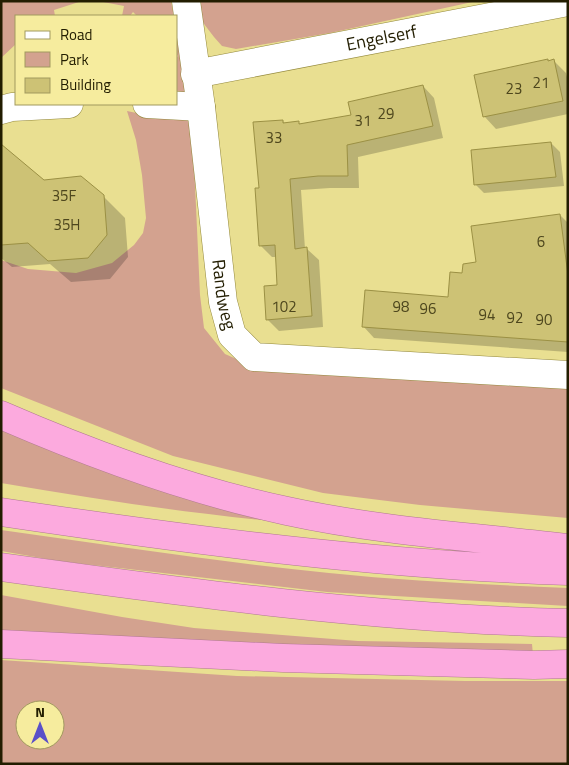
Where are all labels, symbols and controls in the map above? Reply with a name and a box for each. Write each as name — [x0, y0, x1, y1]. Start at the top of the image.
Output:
legend — [15, 15, 178, 105]
street label: Engelserf — [344, 17, 419, 58]
text: Road — [60, 23, 92, 46]
text: Park — [60, 48, 89, 71]
house number: 21 — [533, 71, 549, 94]
text: Building — [60, 73, 111, 96]
house number: 23 — [506, 77, 522, 100]
house number: 29 — [378, 102, 394, 125]
house number: 31 — [355, 109, 371, 132]
house number: 33 — [266, 126, 282, 149]
house number: 35F — [52, 184, 76, 207]
house number: 35H — [54, 213, 80, 236]
house number: 6 — [537, 230, 545, 253]
street label: Randweg — [205, 258, 244, 333]
house number: 102 — [271, 295, 297, 318]
house number: 98 — [393, 295, 409, 318]
house number: 96 — [420, 297, 436, 320]
house number: 94 — [479, 303, 495, 326]
house number: 92 — [507, 306, 523, 329]
house number: 90 — [536, 308, 552, 331]
north arrow — [15, 700, 65, 750]
text: N — [35, 701, 45, 722]

